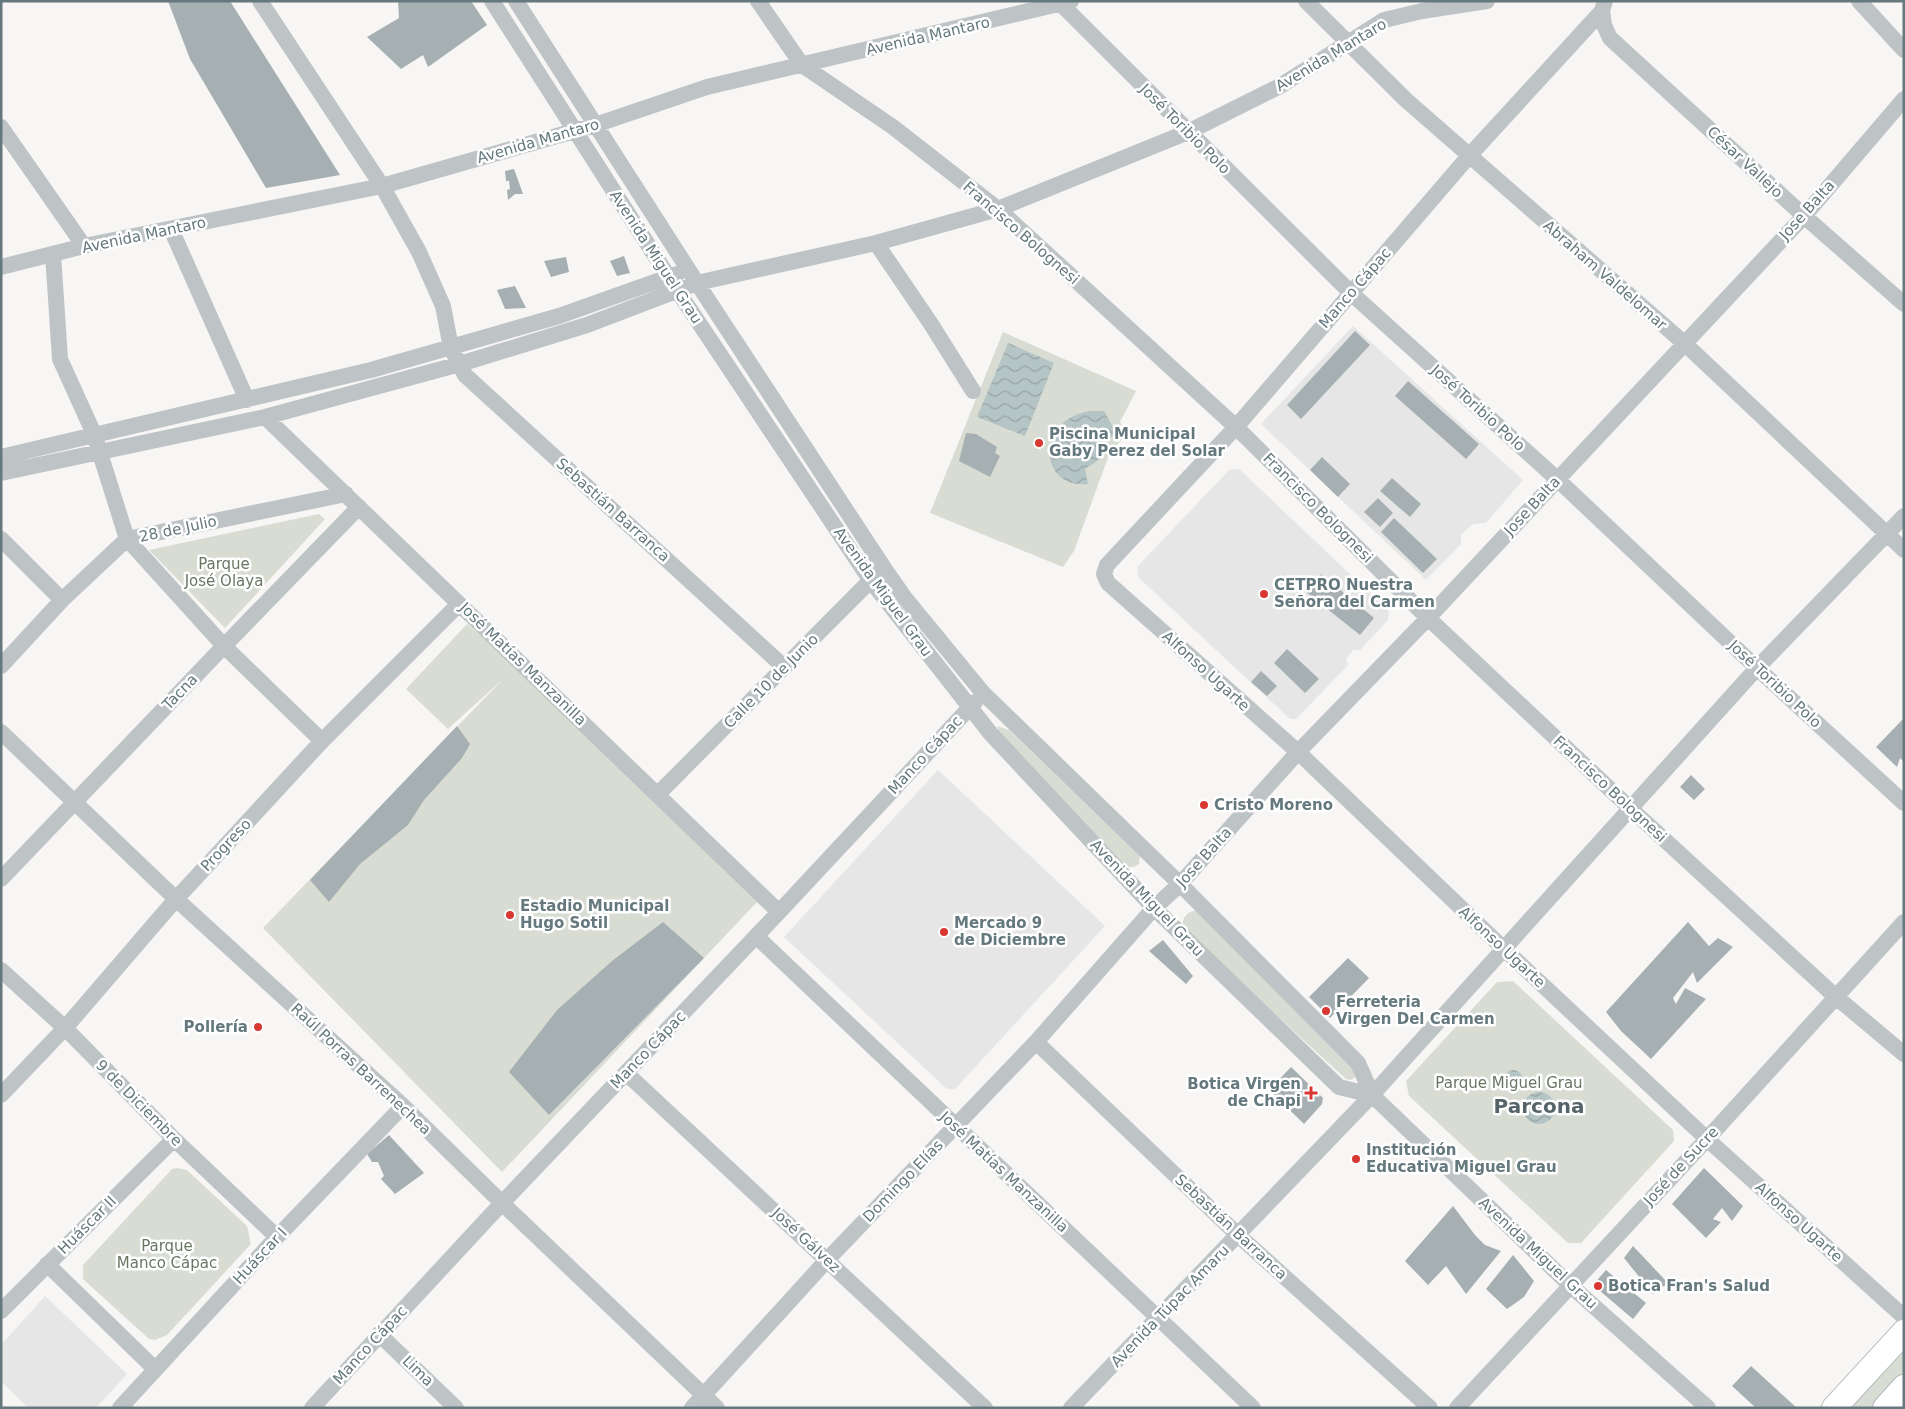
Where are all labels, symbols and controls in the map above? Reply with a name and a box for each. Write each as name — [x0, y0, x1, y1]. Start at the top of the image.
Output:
street label: Avenida Mantaro — [864, 13, 992, 59]
street label: Avenida Mantaro — [1272, 15, 1390, 95]
street label: José Toribio Polo — [1135, 79, 1234, 178]
street label: Avenida Mantaro — [475, 115, 601, 167]
street label: César Vallejo — [1703, 122, 1787, 202]
street label: Jose Balta — [1775, 176, 1838, 244]
street label: Francisco Bolognesi — [959, 178, 1083, 288]
street label: Avenida Miguel Grau — [606, 187, 706, 327]
street label: Avenida Mantaro — [80, 213, 208, 257]
street label: Abraham Valdelomar — [1540, 216, 1671, 334]
street label: Manco Cápac — [1315, 244, 1395, 332]
street label: José Toribio Polo — [1427, 360, 1529, 455]
place label: Piscina Municipal Gaby Perez del Solar — [1049, 425, 1226, 460]
marker: Piscina Municipal Gaby Perez del Solar — [1033, 437, 1045, 449]
street label: Francisco Bolognesi — [1259, 449, 1377, 567]
street label: Sebastián Barranca — [553, 454, 673, 566]
street label: Jose Balta — [1499, 473, 1564, 540]
street label: 28 de Julio — [138, 512, 218, 546]
street label: Avenida Miguel Grau — [830, 524, 936, 660]
park label: Parque José Olaya — [184, 555, 263, 590]
place label: CETPRO Nuestra Señora del Carmen — [1274, 576, 1435, 611]
marker: CETPRO Nuestra Señora del Carmen — [1258, 588, 1270, 600]
street label: José Matías Manzanilla — [455, 598, 590, 729]
street label: Alfonso Ugarte — [1159, 627, 1253, 715]
street label: Calle 10 de Junio — [720, 630, 822, 732]
street label: José Toribio Polo — [1724, 636, 1825, 732]
street label: Tacna — [158, 670, 201, 714]
street label: Manco Cápac — [884, 712, 966, 798]
street label: Francisco Bolognesi — [1550, 732, 1670, 846]
place label: Cristo Moreno — [1214, 796, 1333, 814]
marker: Cristo Moreno — [1198, 799, 1210, 811]
street label: Progreso — [197, 815, 255, 875]
street label: Jose Balta — [1172, 823, 1235, 891]
street label: Avenida Miguel Grau — [1087, 836, 1207, 960]
place label: Estadio Municipal Hugo Sotil — [520, 897, 669, 932]
street label: Alfonso Ugarte — [1455, 903, 1549, 991]
marker: Estadio Municipal Hugo Sotil — [504, 909, 516, 921]
place label: Mercado 9 de Diciembre — [954, 914, 1066, 949]
marker: Mercado 9 de Diciembre — [938, 926, 950, 938]
place label: Ferreteria Virgen Del Carmen — [1336, 993, 1495, 1028]
street label: Raúl Porras Barrenechea — [287, 999, 435, 1139]
marker: Ferreteria Virgen Del Carmen — [1320, 1005, 1332, 1017]
street label: Manco Cápac — [607, 1008, 689, 1092]
place label: Pollería — [184, 1018, 248, 1036]
marker: Pollería — [252, 1021, 264, 1033]
street label: 9 de Diciembre — [92, 1056, 186, 1150]
park label: Parque Miguel Grau — [1435, 1074, 1583, 1092]
place label: Botica Virgen de Chapi — [1187, 1075, 1301, 1110]
marker: Botica Virgen de Chapi — [1305, 1087, 1317, 1099]
district label: Parcona — [1494, 1094, 1584, 1118]
street label: José Matías Manzanilla — [935, 1107, 1072, 1236]
street label: José de Sucre — [1639, 1123, 1722, 1210]
street label: Domingo Elías — [859, 1136, 947, 1226]
place label: Institución Educativa Miguel Grau — [1366, 1141, 1557, 1176]
marker: Institución Educativa Miguel Grau — [1350, 1153, 1362, 1165]
street label: Sebastián Barranca — [1171, 1170, 1291, 1284]
street label: Alfonso Ugarte — [1752, 1178, 1846, 1266]
street label: Huáscar II — [54, 1192, 120, 1258]
street label: Avenida Miguel Grau — [1475, 1193, 1601, 1313]
street label: José Gálvez — [768, 1203, 844, 1276]
street label: Huáscar I — [229, 1224, 291, 1288]
park label: Parque Manco Cápac — [117, 1237, 217, 1272]
street label: Avenida Túpac Amaru — [1107, 1241, 1233, 1371]
place label: Botica Fran's Salud — [1608, 1277, 1770, 1295]
marker: Botica Fran's Salud — [1592, 1280, 1604, 1292]
street label: Manco Cápac — [329, 1302, 411, 1388]
street label: Lima — [399, 1352, 437, 1390]

